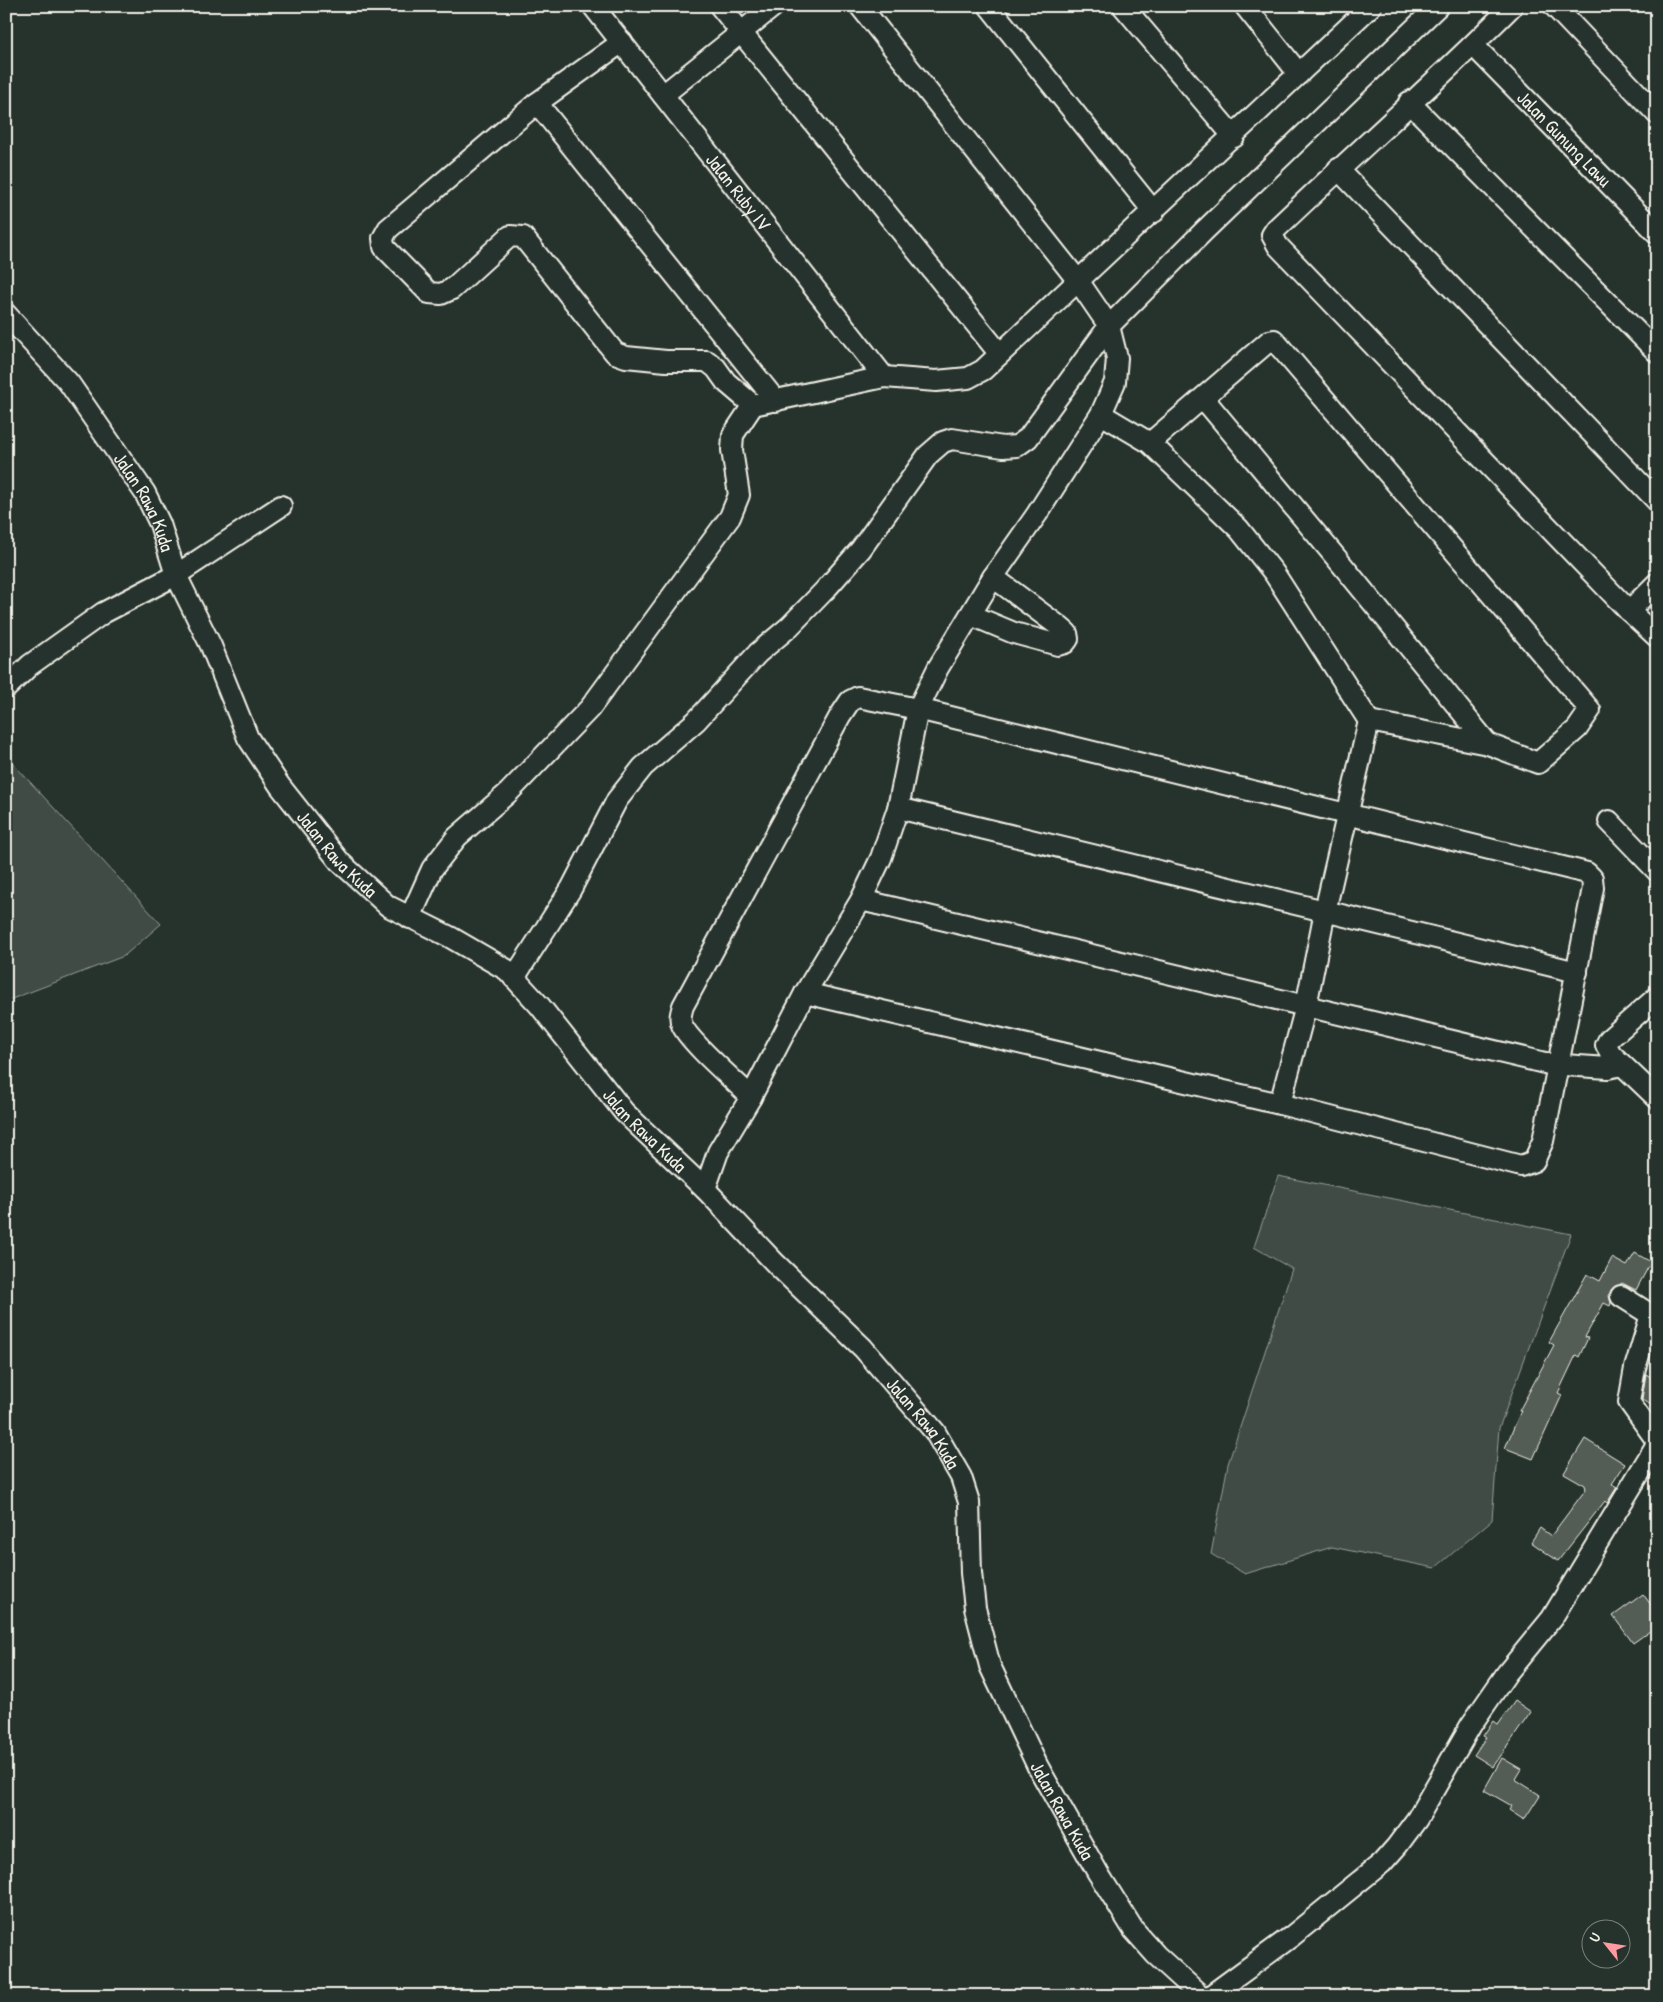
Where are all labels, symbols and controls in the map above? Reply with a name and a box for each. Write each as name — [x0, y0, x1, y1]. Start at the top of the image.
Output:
street label: Jalan Gunung Lawu — [1512, 85, 1618, 193]
street label: Jalan Ruby IV — [700, 148, 777, 236]
street label: Jalan Rawa Kuda — [108, 447, 181, 555]
street label: Jalan Rawa Kuda — [291, 805, 384, 904]
street label: Jalan Rawa Kuda — [597, 1083, 693, 1179]
street label: Jalan Rawa Kuda — [881, 1372, 967, 1474]
street label: Jalan Rawa Kuda — [1024, 1757, 1101, 1865]
north arrow — [1580, 1920, 1630, 1970]
text: U — [1584, 1929, 1605, 1945]

